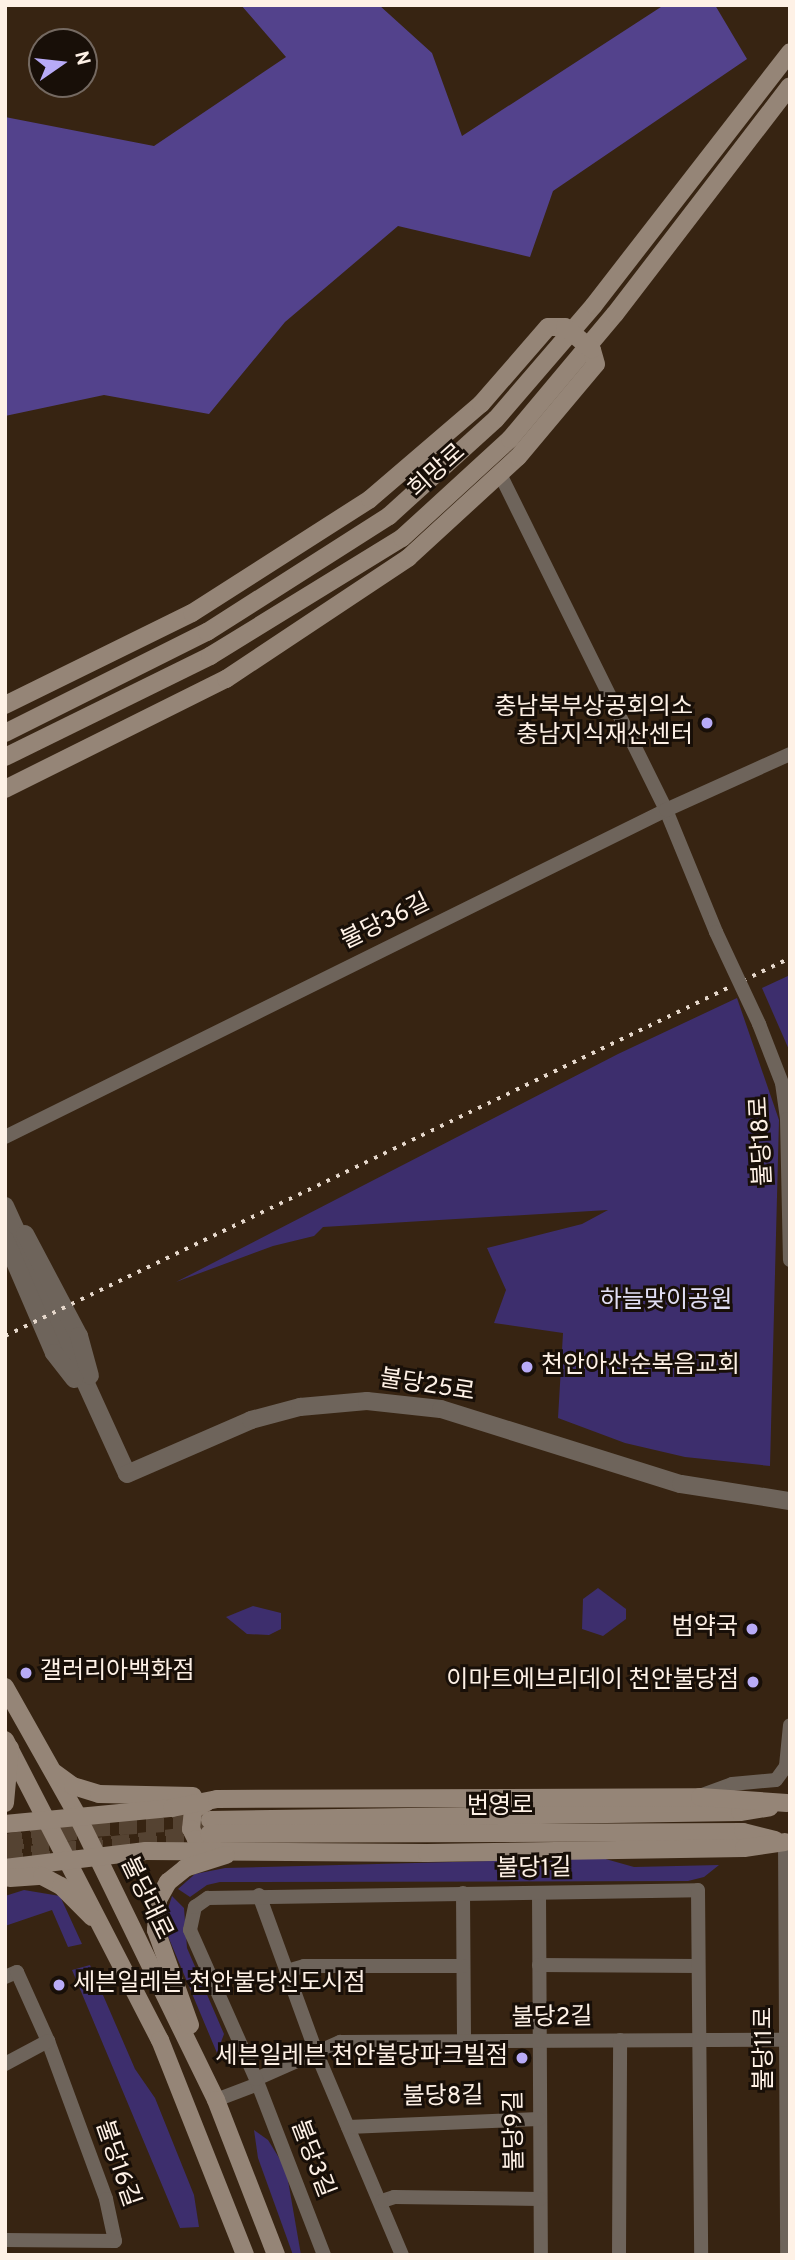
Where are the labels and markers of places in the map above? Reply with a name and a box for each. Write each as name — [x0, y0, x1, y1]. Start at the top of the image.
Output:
place label: 충남북부상공회의소 충남지식재산센터 — [494, 695, 693, 751]
marker: 충남북부상공회의소 충남지식재산센터 — [699, 715, 715, 731]
place label: 천안아산순복음교회 — [541, 1353, 740, 1381]
marker: 천안아산순복음교회 — [519, 1359, 535, 1375]
place label: 범약국 — [672, 1615, 738, 1643]
marker: 범약국 — [744, 1621, 760, 1637]
place label: 갤러리아백화점 — [40, 1659, 195, 1687]
marker: 갤러리아백화점 — [18, 1665, 34, 1681]
place label: 이마트에브리데이 천안불당점 — [446, 1668, 739, 1696]
marker: 이마트에브리데이 천안불당점 — [745, 1674, 761, 1690]
place label: 세븐일레븐 천안불당신도시점 — [73, 1971, 366, 1999]
marker: 세븐일레븐 천안불당신도시점 — [51, 1977, 67, 1993]
place label: 세븐일레븐 천안불당파크빌점 — [215, 2044, 508, 2072]
marker: 세븐일레븐 천안불당파크빌점 — [514, 2050, 530, 2066]

